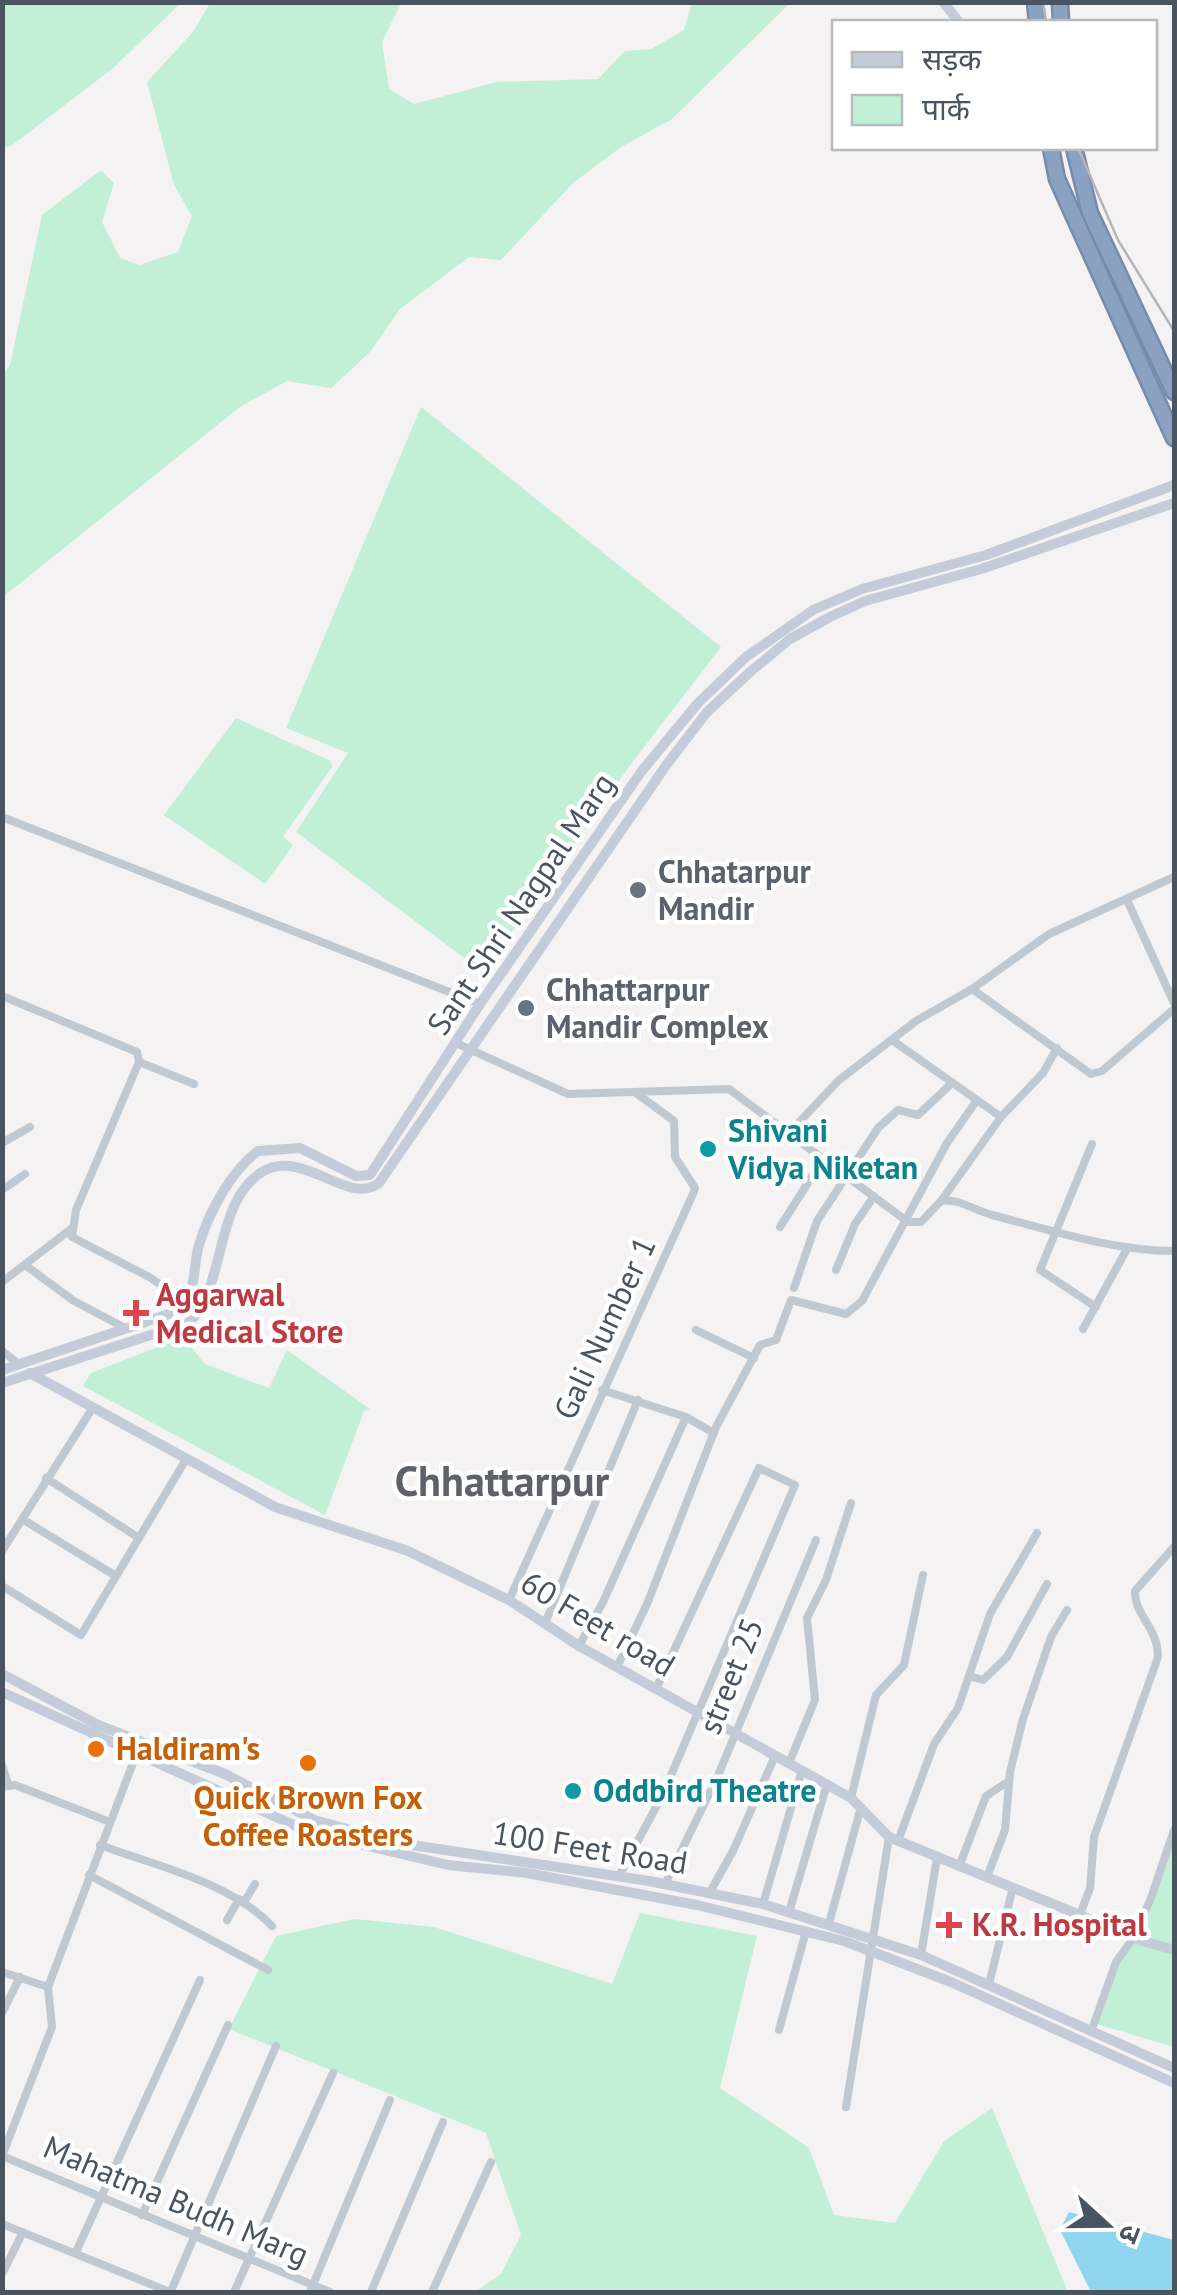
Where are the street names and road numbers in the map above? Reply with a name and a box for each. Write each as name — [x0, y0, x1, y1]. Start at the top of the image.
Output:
street label: Sant Shri Nagpal Marg — [417, 764, 623, 1043]
street label: Gali Number 1 — [543, 1229, 665, 1426]
street label: 60 Feet road — [514, 1561, 683, 1686]
street label: street 25 — [688, 1611, 772, 1740]
street label: 100 Feet Road — [490, 1811, 691, 1883]
street label: Mahatma Budh Marg — [37, 2125, 315, 2275]

